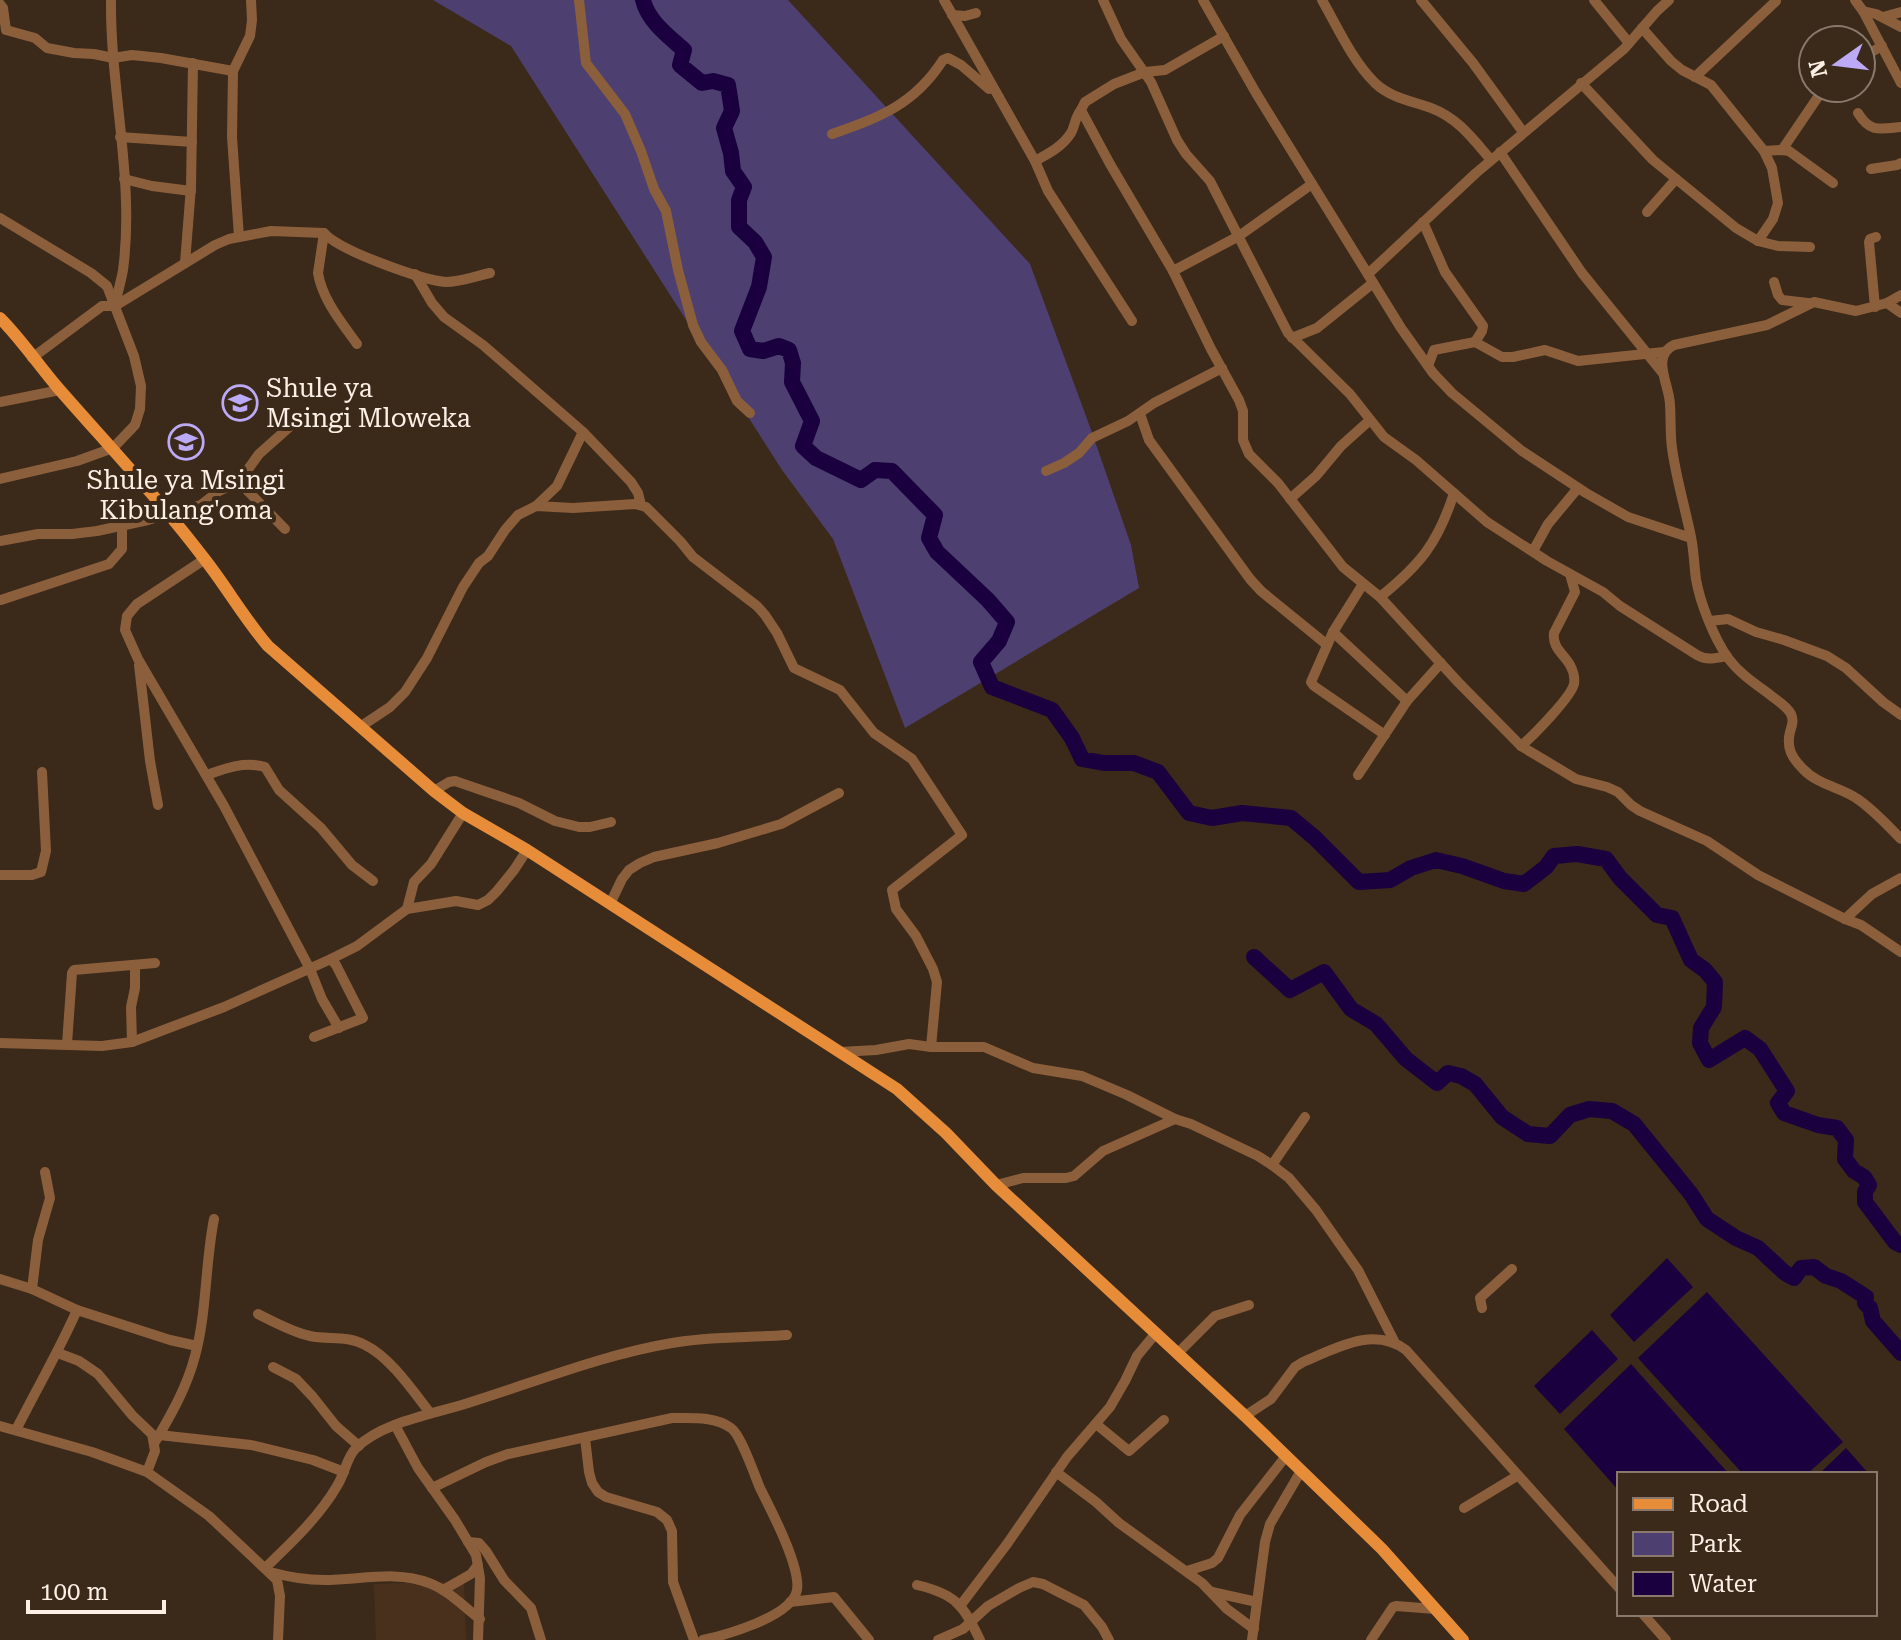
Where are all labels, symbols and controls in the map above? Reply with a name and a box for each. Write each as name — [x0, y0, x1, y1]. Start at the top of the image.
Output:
north arrow — [1797, 24, 1877, 104]
text: N — [1804, 57, 1832, 80]
place label: Shule ya Msingi Mloweka — [266, 373, 471, 433]
school or university icon: Shule ya Msingi Mloweka — [221, 384, 259, 422]
school or university icon: Shule ya Msingi Kibulang'oma — [167, 423, 205, 461]
place label: Shule ya Msingi Kibulang'oma — [87, 465, 285, 525]
legend — [1617, 1472, 1877, 1616]
text: Road — [1689, 1490, 1748, 1518]
text: Park — [1689, 1530, 1742, 1558]
scale bar — [28, 1564, 164, 1614]
text: Water — [1689, 1570, 1757, 1598]
text: 100 m — [40, 1578, 108, 1606]

